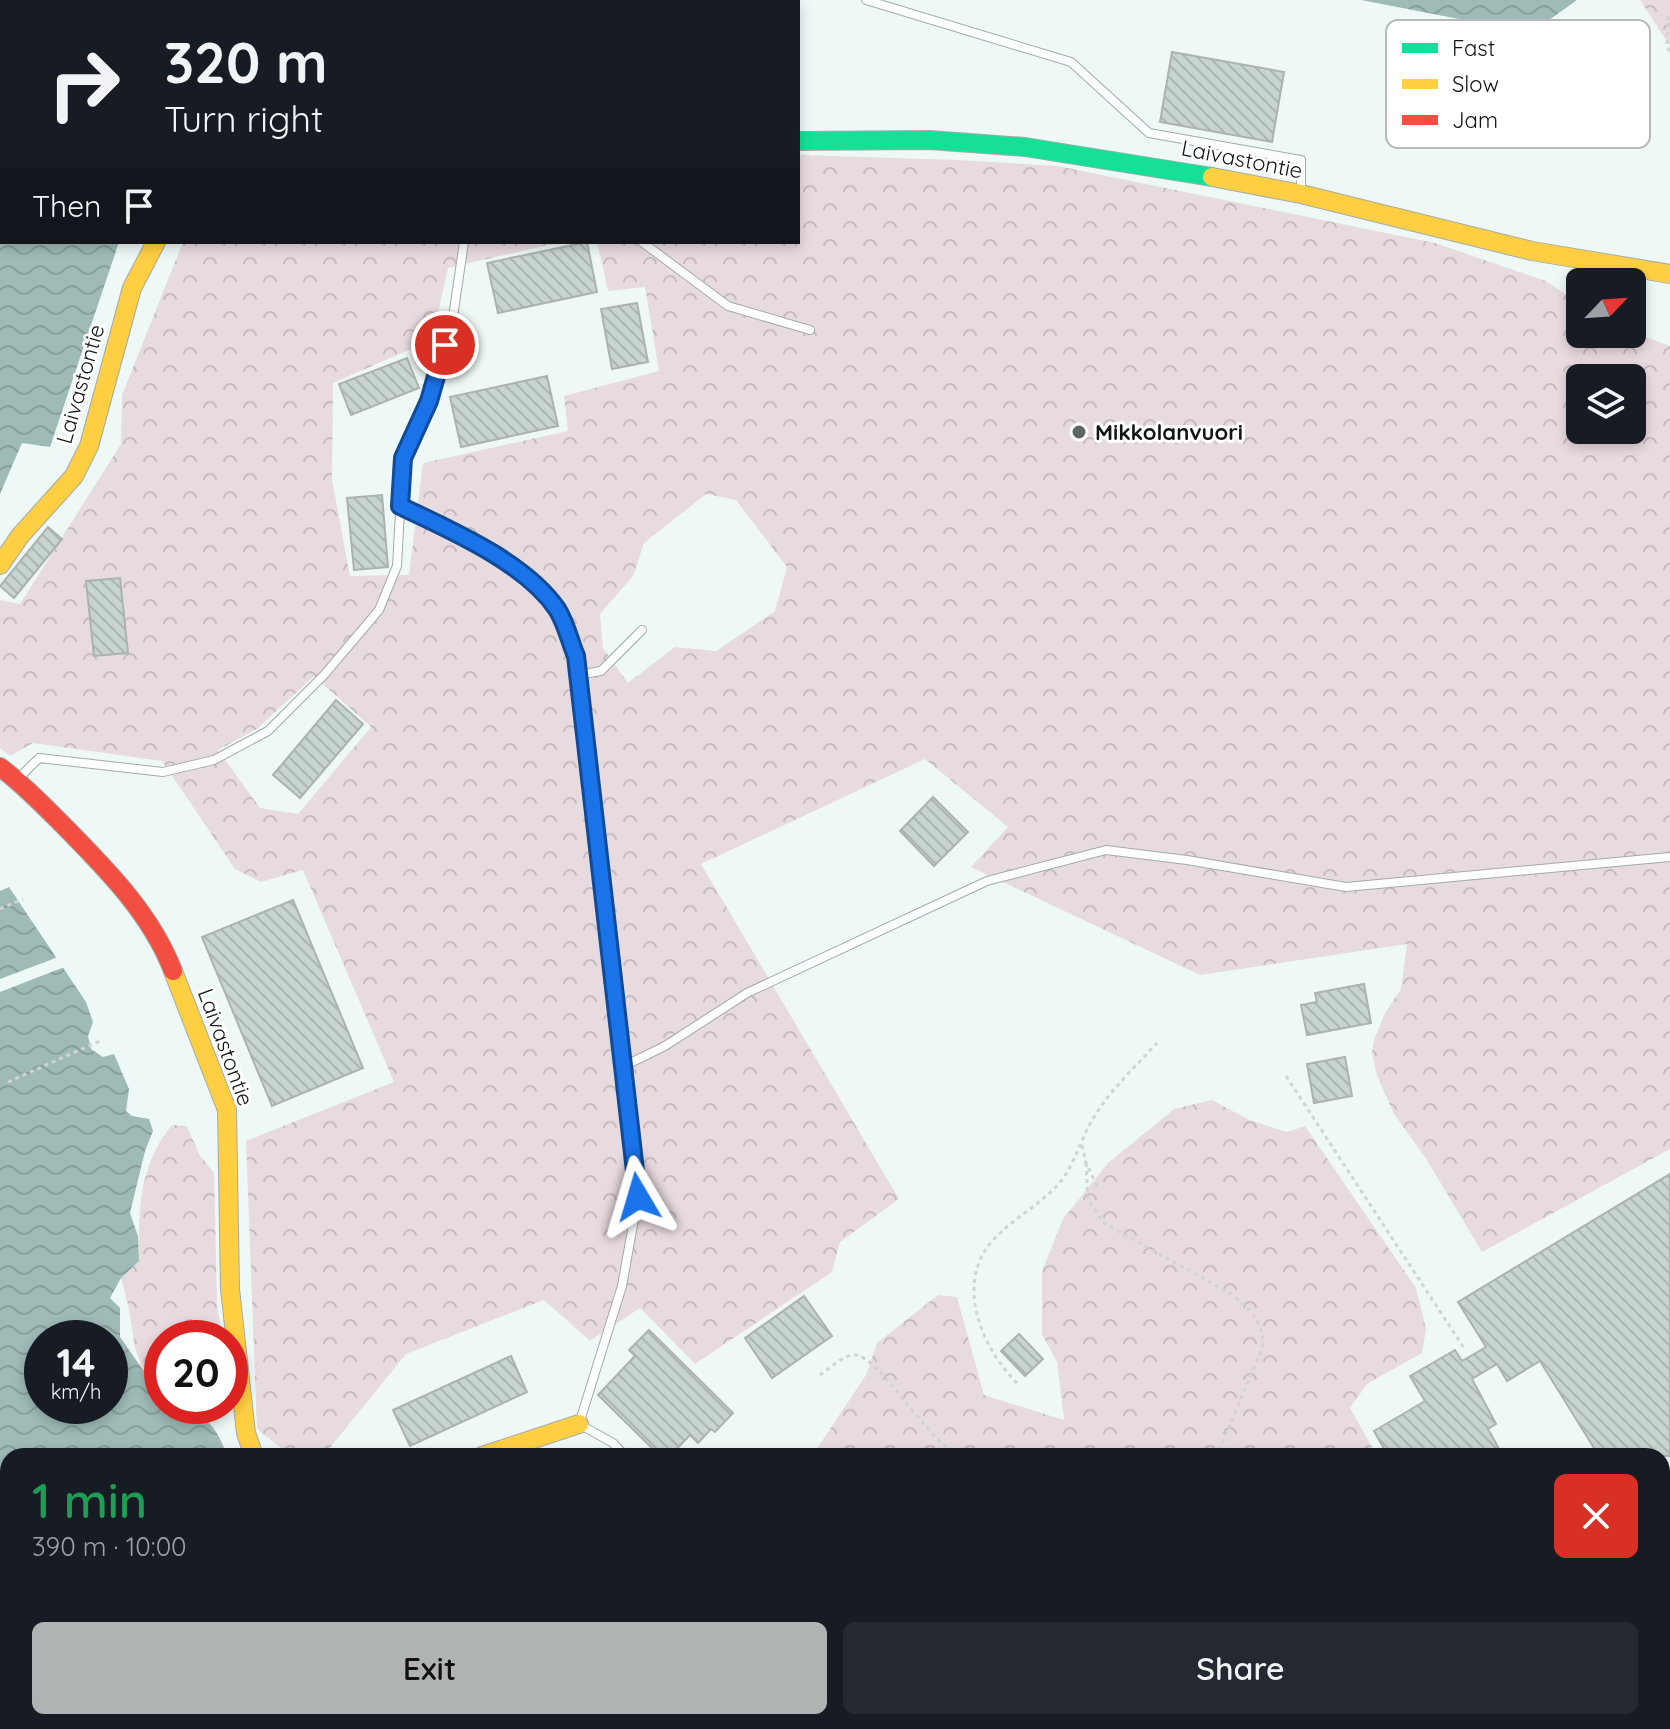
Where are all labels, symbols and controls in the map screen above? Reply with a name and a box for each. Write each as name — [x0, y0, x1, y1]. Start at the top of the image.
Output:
legend — [1386, 20, 1650, 148]
text: 320 m — [164, 27, 328, 97]
icon: right — [32, 32, 136, 136]
text: Fast — [1452, 34, 1495, 62]
text: Slow — [1452, 70, 1499, 98]
text: Turn right — [164, 96, 323, 141]
text: Jam — [1452, 106, 1498, 134]
street label: Laivastontie — [1179, 134, 1305, 184]
icon: arrive — [117, 184, 161, 228]
text: Then — [32, 187, 101, 225]
north arrow — [1566, 268, 1646, 348]
map controls — [1566, 268, 1646, 444]
pin — [411, 311, 479, 379]
street label: Laivastontie — [50, 321, 110, 447]
icon: arrive — [423, 323, 467, 367]
button: layers — [1566, 364, 1646, 444]
place label: Mikkolanvuori — [1095, 418, 1243, 446]
marker: Mikkolanvuori — [1070, 423, 1088, 441]
street label: Laivastontie — [192, 984, 260, 1110]
position arrow — [596, 1155, 680, 1239]
speed limit sign: 20 — [144, 1320, 248, 1424]
text: 14 — [56, 1337, 96, 1387]
text: km/h — [51, 1379, 101, 1404]
text: 1 min — [32, 1470, 147, 1530]
button: close — [1554, 1474, 1638, 1558]
text: 390 m · 10:00 — [32, 1530, 187, 1563]
button: Exit — [32, 1622, 827, 1714]
button: Share — [843, 1622, 1638, 1714]

